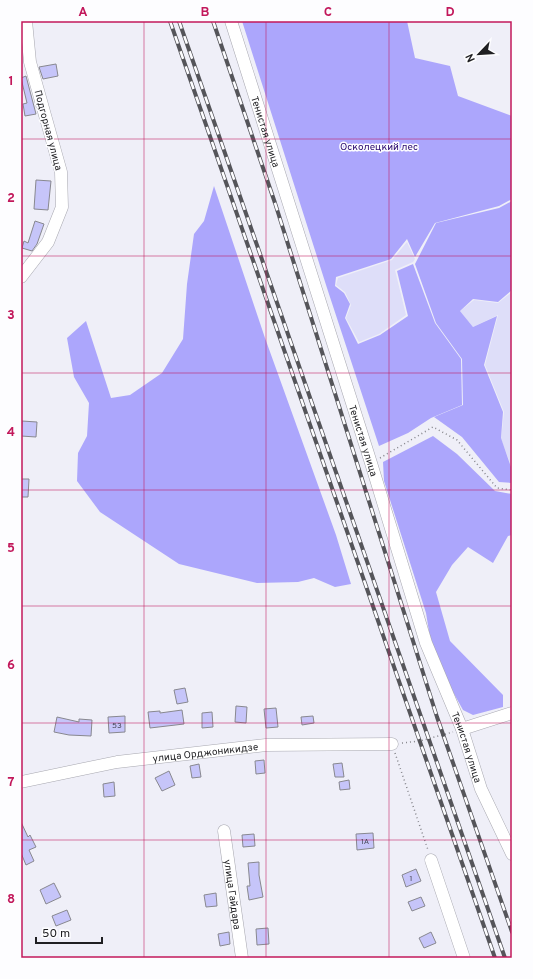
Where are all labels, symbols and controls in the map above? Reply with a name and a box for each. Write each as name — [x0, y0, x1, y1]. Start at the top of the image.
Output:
text: A — [78, 5, 88, 21]
text: B — [201, 5, 210, 21]
text: C — [324, 5, 332, 21]
text: D — [445, 5, 455, 21]
north arrow — [459, 34, 499, 74]
text: N — [463, 51, 479, 64]
text: 1 — [8, 74, 14, 90]
street label: Подгорная улица — [31, 89, 65, 172]
street label: Тенистая улица — [247, 95, 282, 169]
park label: Осколецкий лес — [340, 141, 418, 154]
text: 2 — [7, 191, 15, 207]
text: 3 — [7, 308, 15, 324]
street label: Тенистая улица — [345, 404, 380, 478]
text: 4 — [7, 425, 15, 441]
text: 5 — [7, 541, 15, 557]
text: 6 — [7, 658, 15, 674]
street label: Тенистая улица — [448, 710, 484, 785]
house number: 53 — [112, 721, 122, 731]
street label: улица Орджоникидзе — [152, 741, 259, 766]
text: 7 — [8, 775, 15, 791]
house number: 1А — [361, 837, 370, 847]
street label: улица Гайдара — [220, 859, 243, 930]
house number: 1 — [410, 874, 412, 884]
text: 8 — [7, 892, 15, 908]
scale bar — [36, 919, 102, 945]
text: 50 m — [42, 926, 70, 942]

